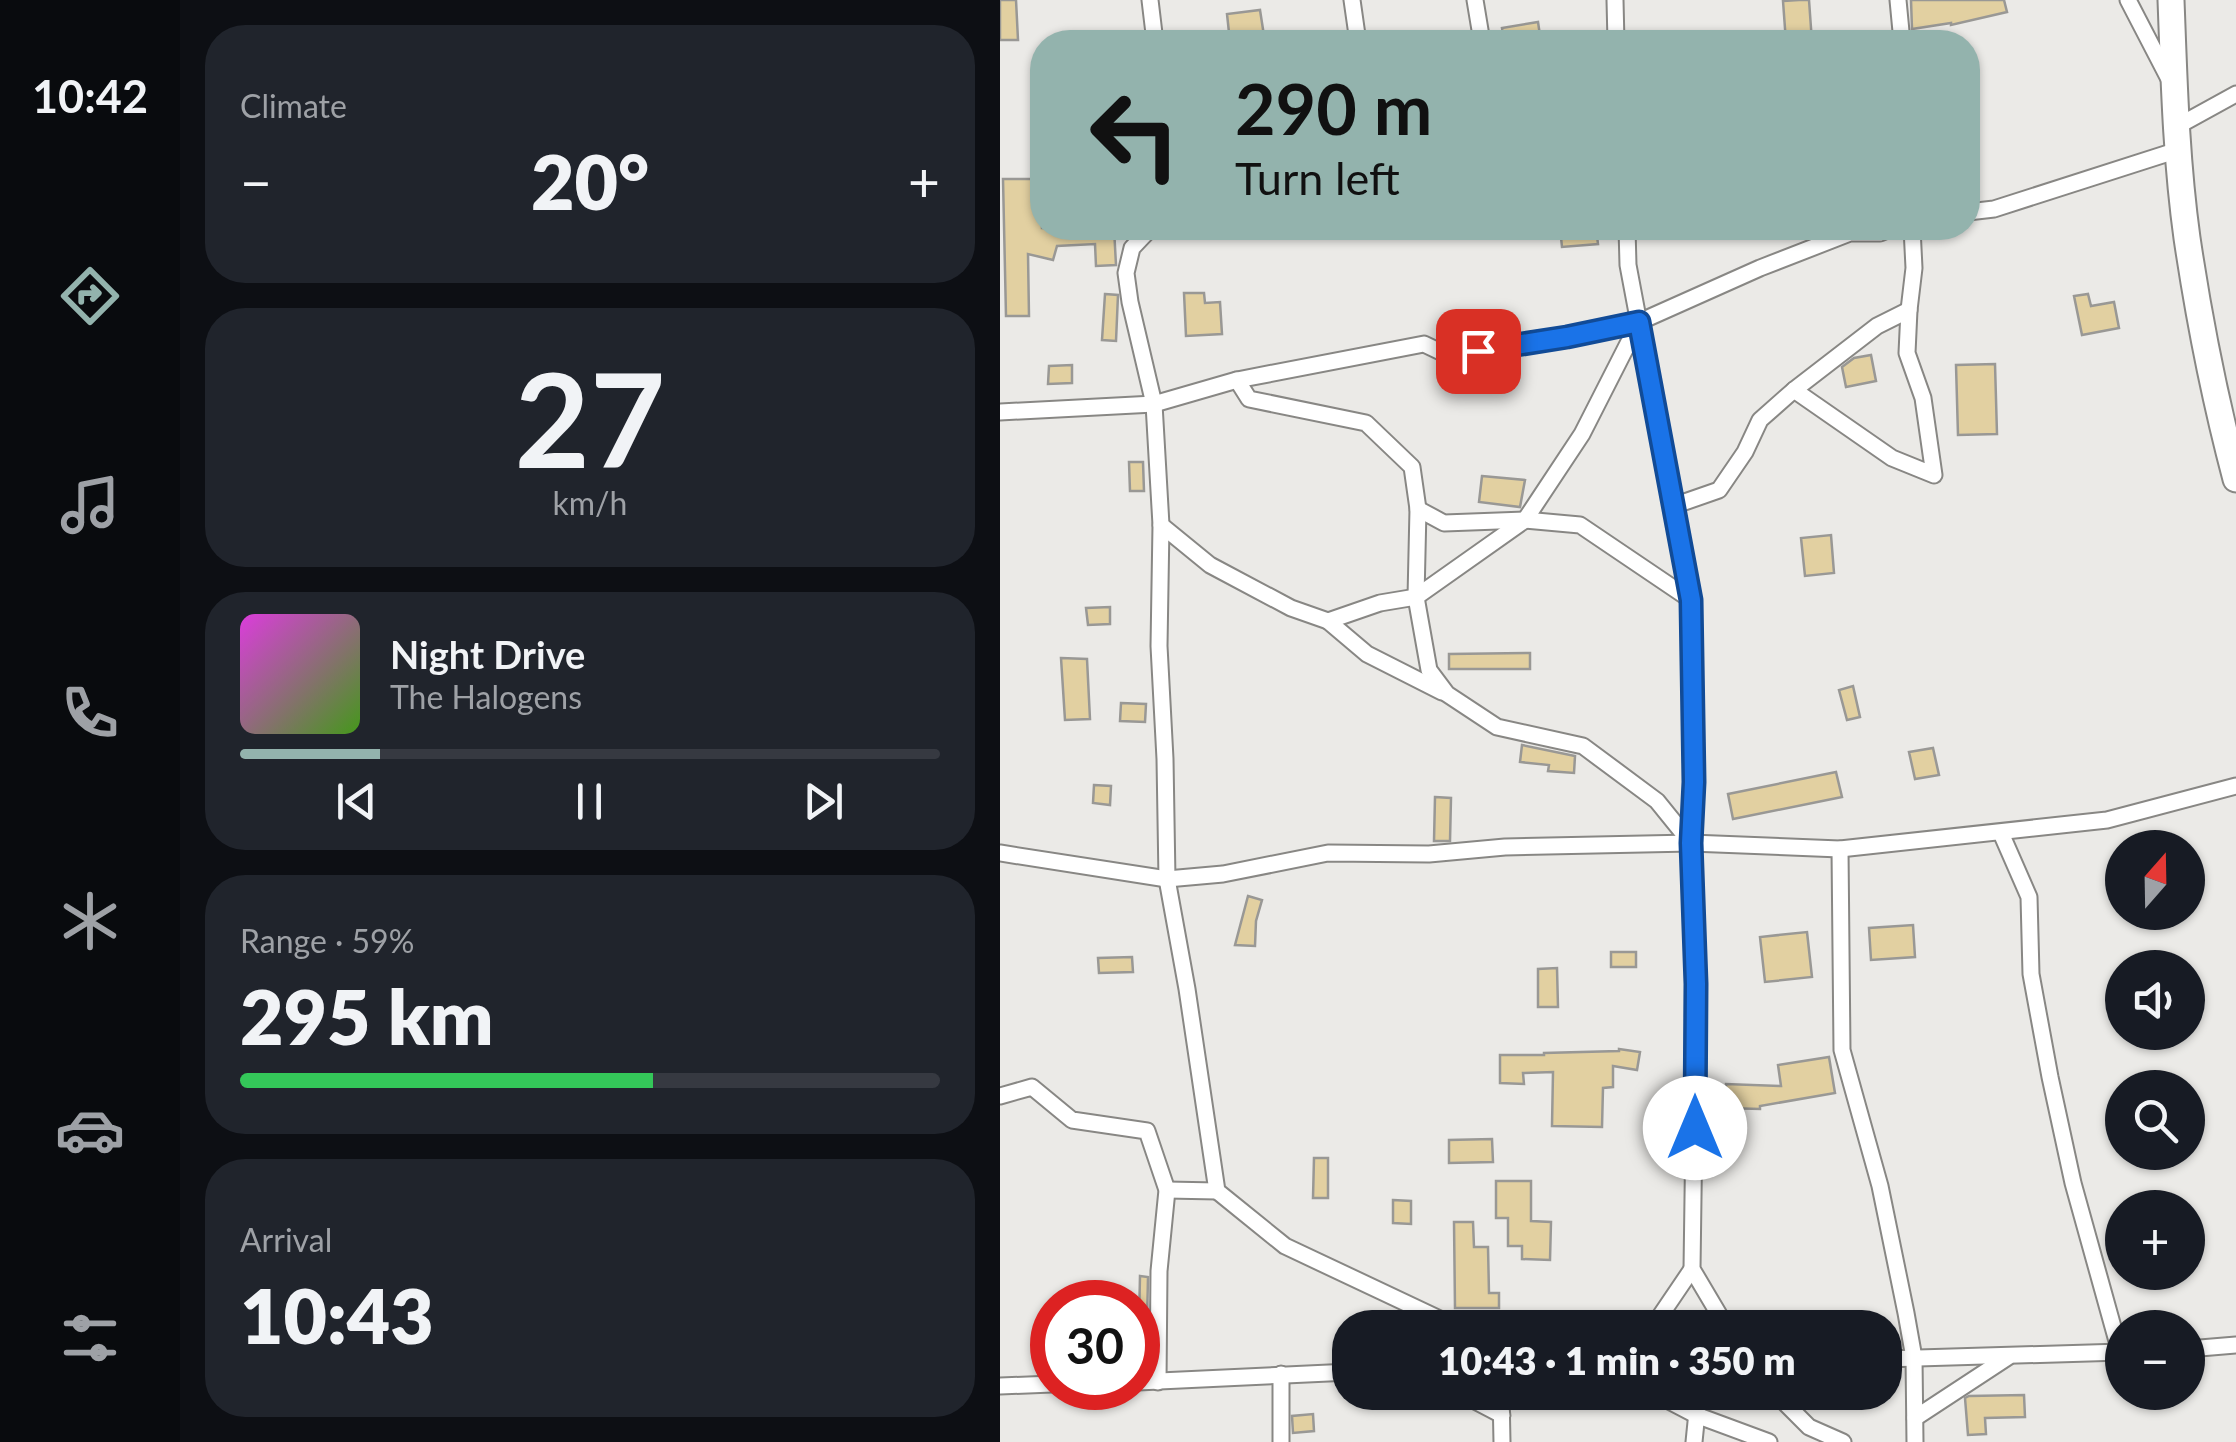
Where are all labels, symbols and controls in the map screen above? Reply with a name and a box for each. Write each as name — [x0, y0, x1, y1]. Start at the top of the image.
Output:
text: 290 m — [1235, 66, 1432, 150]
text: 10:42 — [32, 69, 148, 123]
icon: left — [1070, 70, 1200, 200]
text: Climate — [240, 86, 347, 125]
text: 20° — [531, 136, 649, 226]
text: − — [240, 148, 272, 214]
text: + — [908, 148, 940, 214]
text: Turn left — [1235, 151, 1400, 205]
icon: directions — [55, 261, 125, 331]
pin — [1436, 309, 1521, 394]
icon: arrive — [1451, 324, 1506, 379]
text: 27 — [515, 340, 665, 496]
icon: music — [55, 470, 125, 540]
text: km/h — [553, 483, 627, 522]
text: Night Drive — [390, 631, 585, 677]
text: The Halogens — [390, 677, 582, 716]
icon: phone — [55, 678, 125, 748]
icon: previous — [329, 774, 384, 829]
icon: pause — [562, 774, 617, 829]
icon: next — [796, 774, 851, 829]
north arrow — [2105, 830, 2205, 930]
map controls — [2105, 830, 2205, 1410]
icon: climate — [55, 886, 125, 956]
text: Range · 59% — [240, 921, 414, 960]
button: sound — [2105, 950, 2205, 1050]
text: 295 km — [240, 971, 494, 1061]
button: search — [2105, 1070, 2205, 1170]
position arrow — [1643, 1076, 1747, 1180]
icon: car — [55, 1095, 125, 1165]
button: + — [2105, 1190, 2205, 1290]
text: Arrival — [240, 1220, 332, 1259]
text: 10:43 — [240, 1270, 434, 1360]
speed limit sign: 30 — [1030, 1280, 1160, 1410]
icon: filters — [55, 1303, 125, 1373]
button: − — [2105, 1310, 2205, 1410]
text: 10:43 · 1 min · 350 m — [1438, 1337, 1796, 1383]

